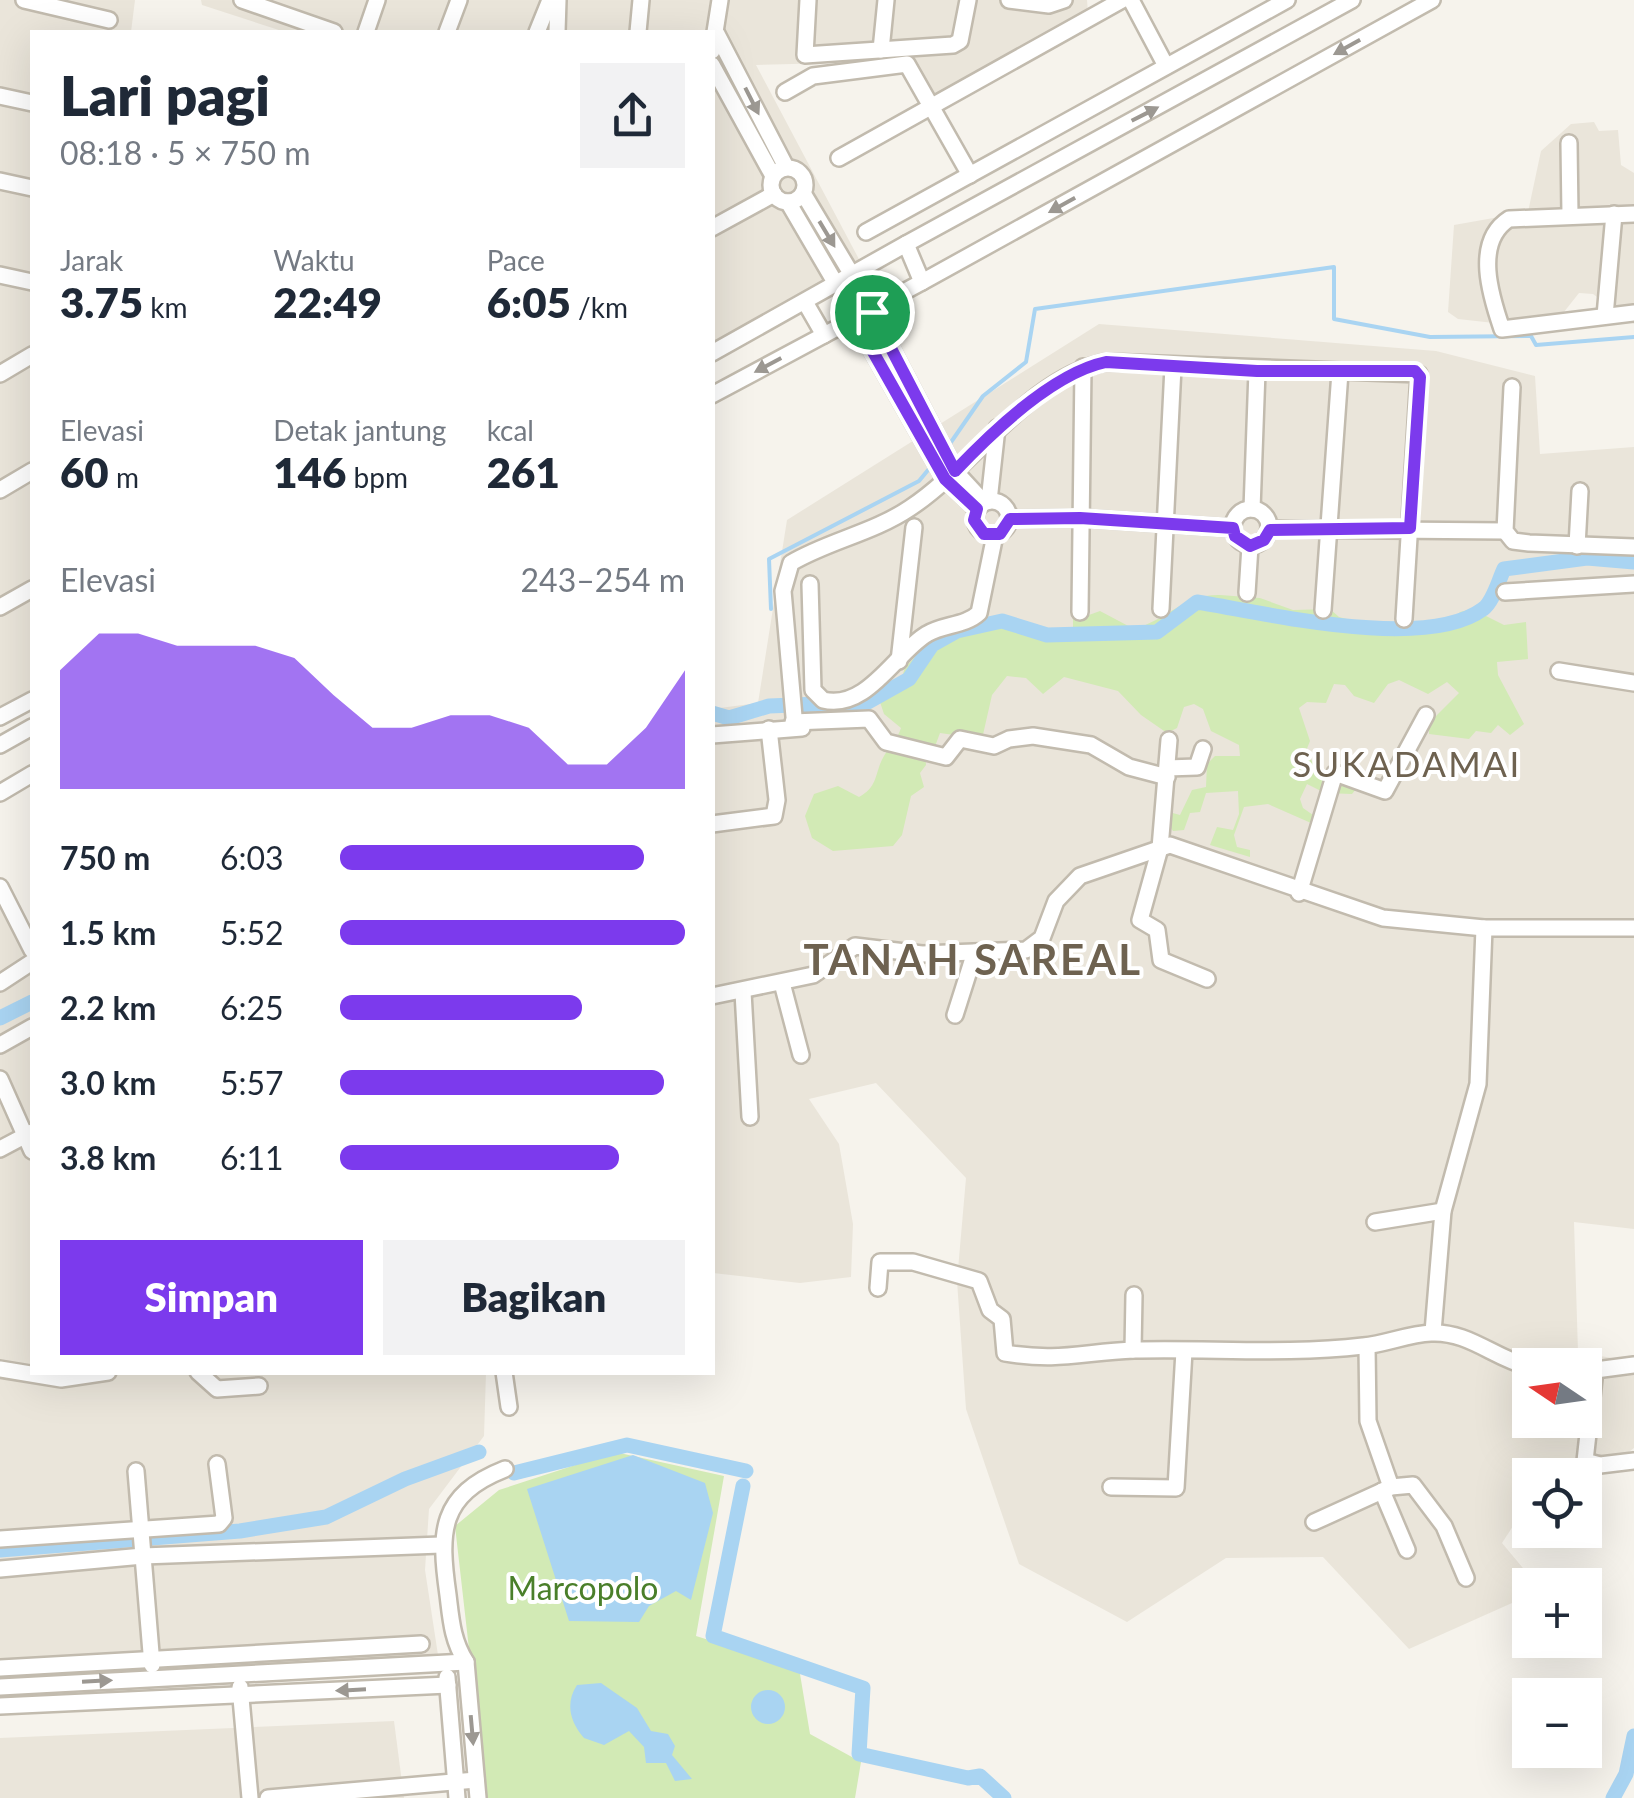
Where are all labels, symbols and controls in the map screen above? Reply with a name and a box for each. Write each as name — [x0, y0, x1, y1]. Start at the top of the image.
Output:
one-way arrow — [1332, 39, 1361, 56]
text: Lari pagi — [60, 62, 270, 128]
button: share — [580, 63, 685, 168]
one-way arrow — [743, 86, 760, 115]
one-way arrow — [1131, 106, 1160, 123]
text: 08:18 · 5 × 750 m — [60, 133, 311, 172]
one-way arrow — [1048, 195, 1076, 213]
one-way arrow — [818, 220, 835, 248]
text: Jarak — [60, 243, 123, 277]
text: Waktu — [273, 243, 355, 277]
text: Pace — [487, 243, 545, 277]
pin — [830, 270, 915, 355]
text: 3.75 — [60, 277, 143, 327]
text: 22:49 — [273, 277, 382, 327]
text: 6:05 — [487, 277, 571, 327]
icon: arrive — [845, 285, 900, 340]
text: km — [143, 290, 188, 324]
text: /km — [571, 290, 628, 324]
one-way arrow — [754, 356, 783, 373]
text: Elevasi — [60, 413, 144, 447]
text: Detak jantung — [273, 413, 446, 447]
text: kcal — [487, 413, 534, 447]
text: 60 — [60, 447, 109, 497]
text: 146 — [273, 447, 346, 497]
text: 261 — [487, 447, 560, 497]
text: m — [109, 460, 139, 494]
text: bpm — [346, 460, 408, 494]
text: Elevasi — [60, 560, 156, 599]
text: 243–254 m — [521, 560, 685, 599]
district label: SUKADAMAI — [1292, 742, 1522, 784]
text: 750 m — [60, 838, 150, 877]
text: 6:03 — [220, 838, 284, 877]
text: 1.5 km — [60, 913, 156, 952]
text: 5:52 — [220, 913, 284, 952]
district label: TANAH SAREAL — [803, 934, 1143, 984]
text: 2.2 km — [60, 988, 156, 1027]
text: 6:25 — [220, 988, 284, 1027]
text: 3.0 km — [60, 1063, 156, 1102]
text: 5:57 — [220, 1063, 284, 1102]
text: 3.8 km — [60, 1138, 156, 1177]
text: 6:11 — [220, 1138, 284, 1177]
button: Simpan — [60, 1240, 363, 1355]
button: Bagikan — [383, 1240, 685, 1355]
north arrow — [1512, 1348, 1602, 1438]
map controls — [1512, 1348, 1602, 1768]
button: locate — [1512, 1458, 1602, 1548]
park label: Marcopolo — [507, 1568, 659, 1607]
button: + — [1512, 1568, 1602, 1658]
one-way arrow — [82, 1673, 114, 1689]
button: − — [1512, 1678, 1602, 1768]
one-way arrow — [334, 1682, 366, 1698]
one-way arrow — [464, 1714, 480, 1746]

